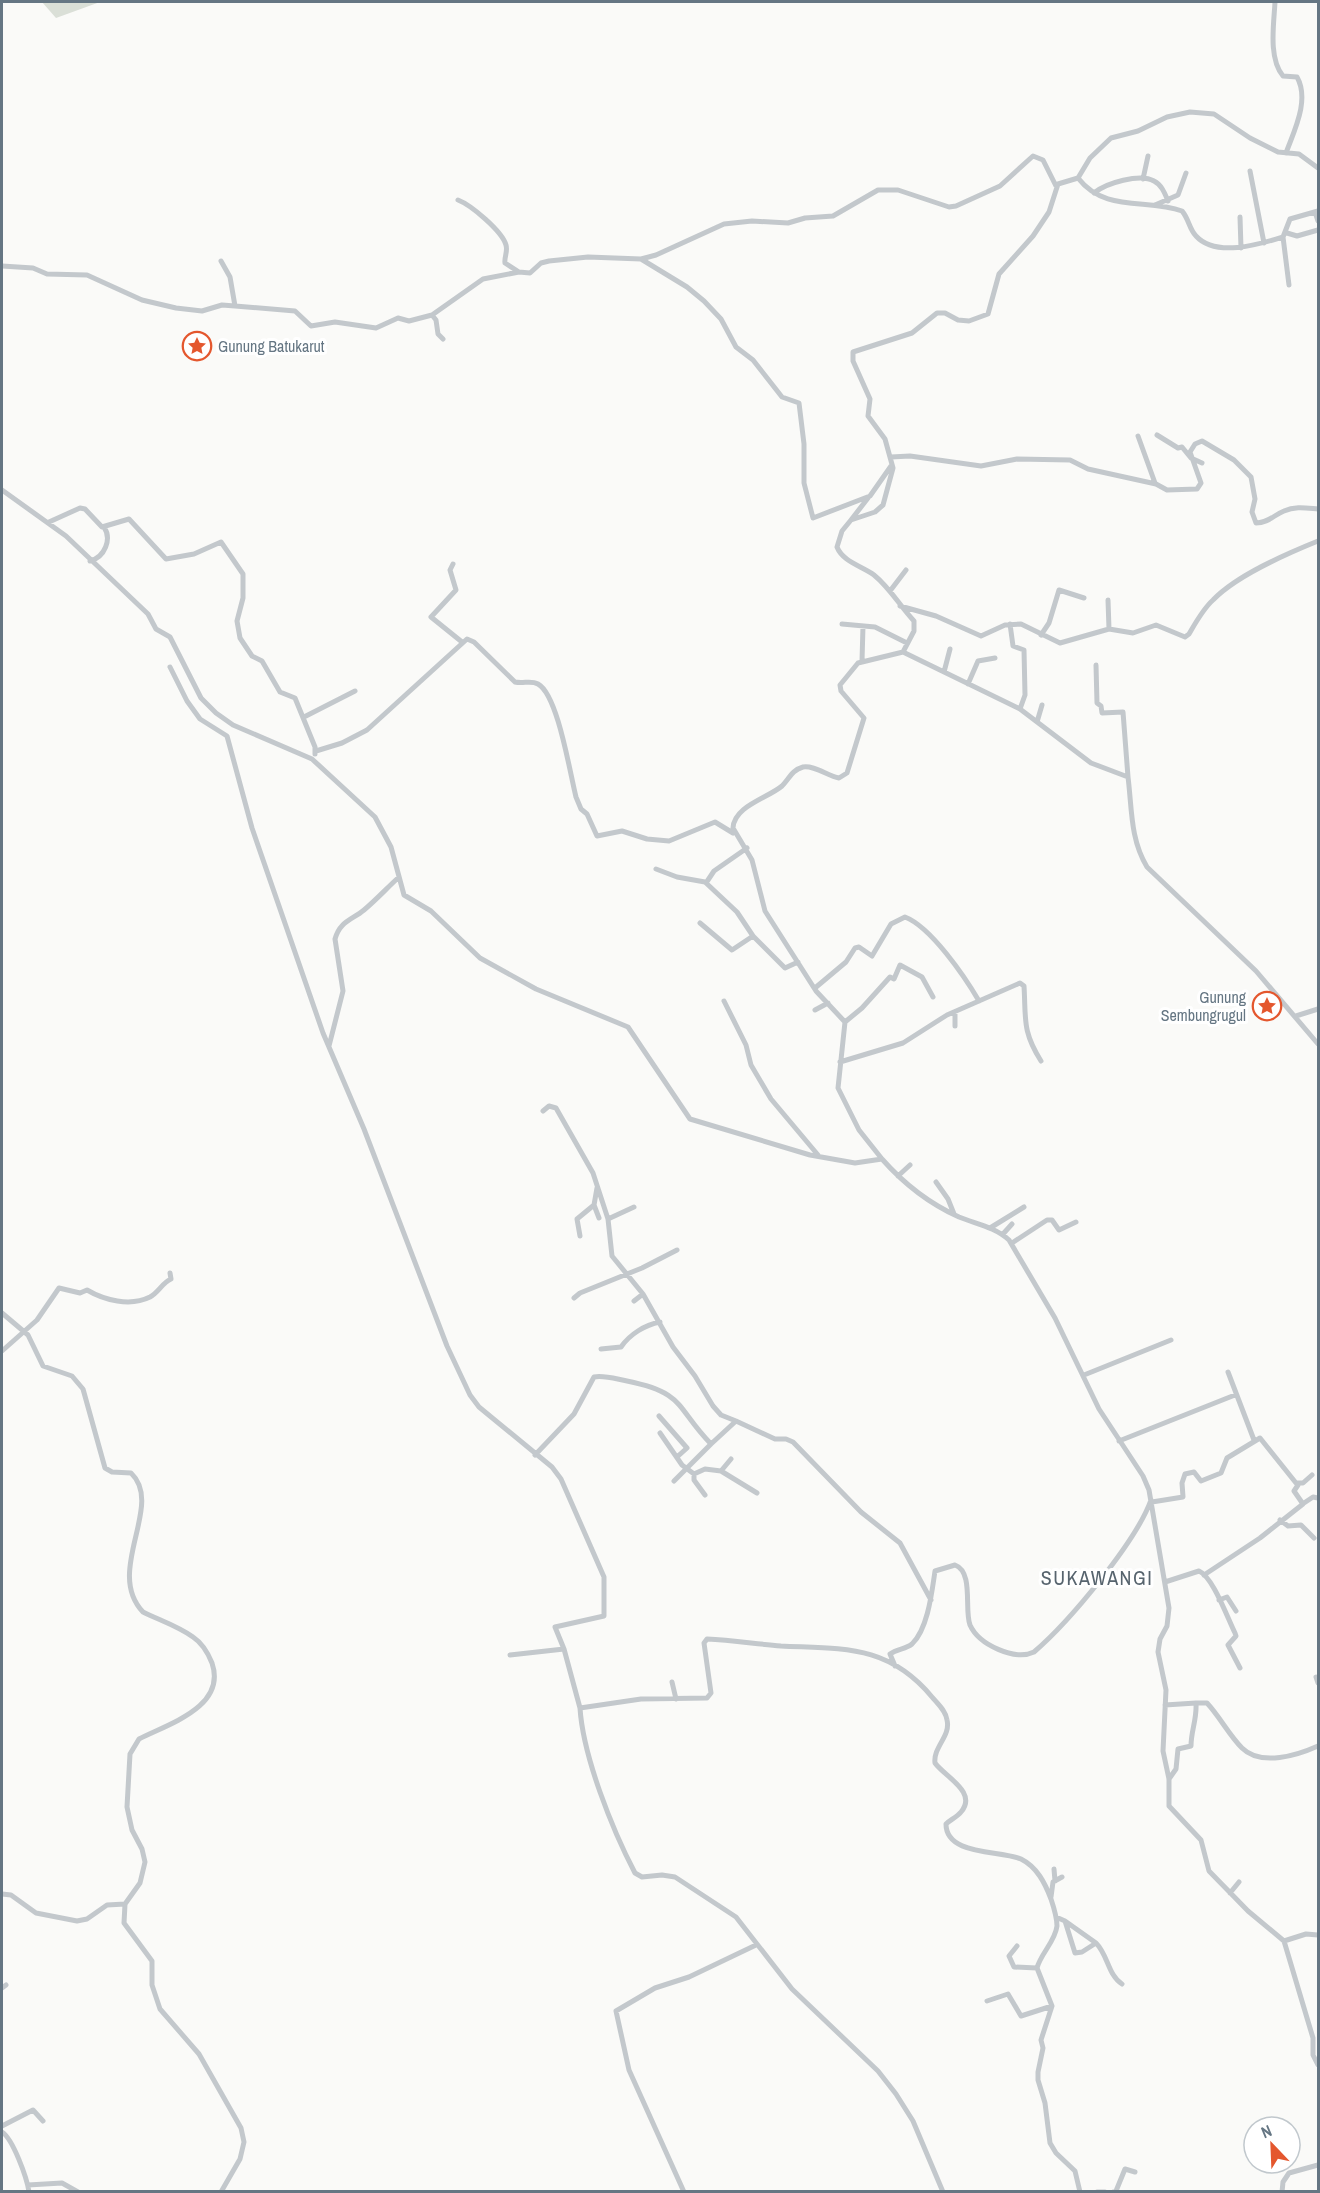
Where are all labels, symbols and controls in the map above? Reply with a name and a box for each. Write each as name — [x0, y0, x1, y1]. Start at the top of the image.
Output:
place icon: Gunung Batukarut — [181, 330, 213, 362]
place label: Gunung Batukarut — [218, 335, 325, 357]
place label: Gunung Sembungrugul — [1161, 986, 1247, 1026]
place icon: Gunung Sembungrugul — [1251, 990, 1283, 1022]
district label: SUKAWANGI — [1041, 1564, 1153, 1591]
north arrow — [1242, 2115, 1302, 2175]
text: N — [1257, 2119, 1275, 2143]

